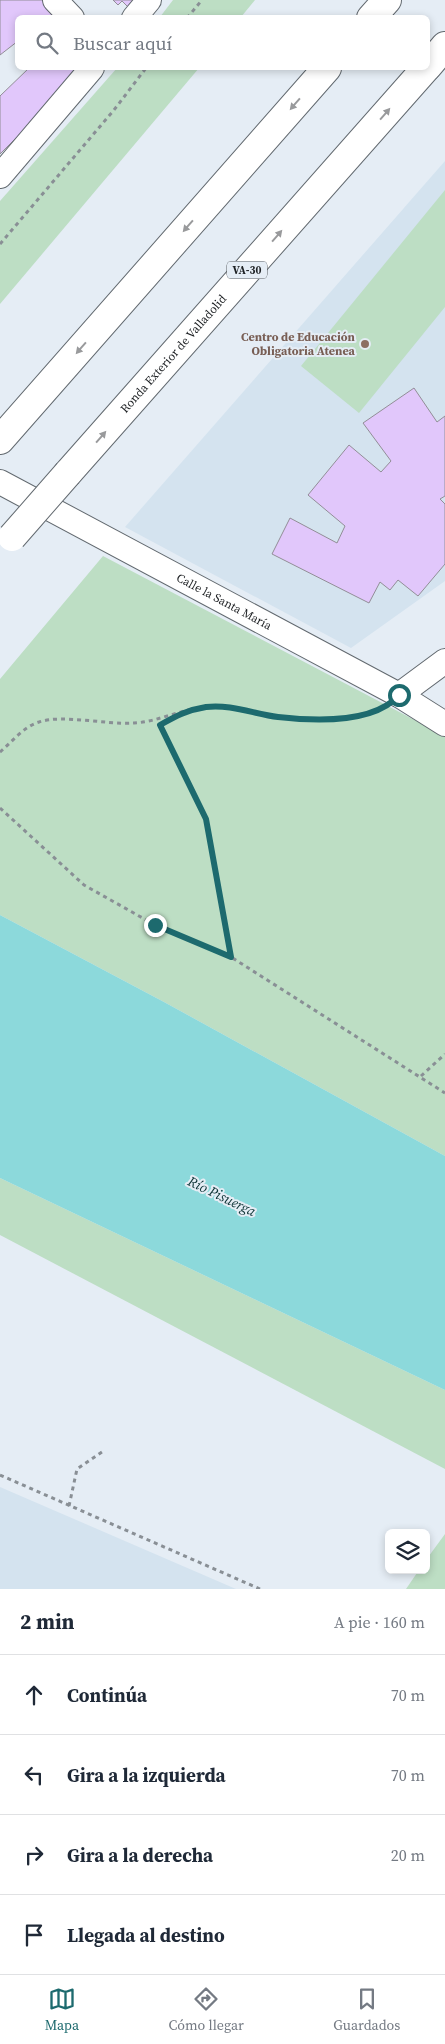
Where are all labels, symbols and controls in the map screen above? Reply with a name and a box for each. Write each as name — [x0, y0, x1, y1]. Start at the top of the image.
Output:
search box — [15, 15, 430, 70]
icon: search — [33, 29, 61, 57]
text: Buscar aquí — [73, 30, 172, 56]
one-way arrow — [289, 98, 301, 110]
one-way arrow — [379, 109, 391, 121]
one-way arrow — [182, 220, 194, 232]
one-way arrow — [272, 230, 283, 243]
road number: VA-30 — [227, 262, 267, 278]
street label: Ronda Exterior de Valladolid — [117, 291, 230, 416]
place label: Centro de Educación Obligatoria Atenea — [241, 329, 356, 359]
marker: Centro de Educación Obligatoria Atenea — [359, 338, 371, 350]
one-way arrow — [75, 342, 86, 355]
one-way arrow — [95, 430, 106, 443]
street label: Calle la Santa María — [174, 570, 275, 634]
route start — [388, 684, 411, 707]
route end — [144, 914, 167, 937]
water label: Río Pisuerga — [184, 1170, 260, 1221]
map controls — [385, 1529, 430, 1574]
button: layers — [385, 1529, 430, 1574]
text: 2 min — [20, 1607, 75, 1636]
text: A pie · 160 m — [334, 1611, 425, 1633]
icon: ahead — [20, 1681, 48, 1709]
text: Continúa — [67, 1682, 147, 1708]
text: 70 m — [391, 1684, 425, 1706]
icon: left — [20, 1761, 48, 1789]
text: Gira a la izquierda — [67, 1762, 226, 1788]
text: 70 m — [391, 1764, 425, 1786]
icon: right — [20, 1841, 48, 1869]
text: Gira a la derecha — [67, 1842, 213, 1868]
text: 20 m — [391, 1844, 425, 1866]
icon: arrive — [20, 1921, 48, 1949]
text: Llegada al destino — [67, 1922, 225, 1948]
tab: Mapa — [45, 1985, 79, 2035]
tab: Cómo llegar — [168, 1985, 244, 2035]
tab: Guardados — [333, 1985, 400, 2035]

